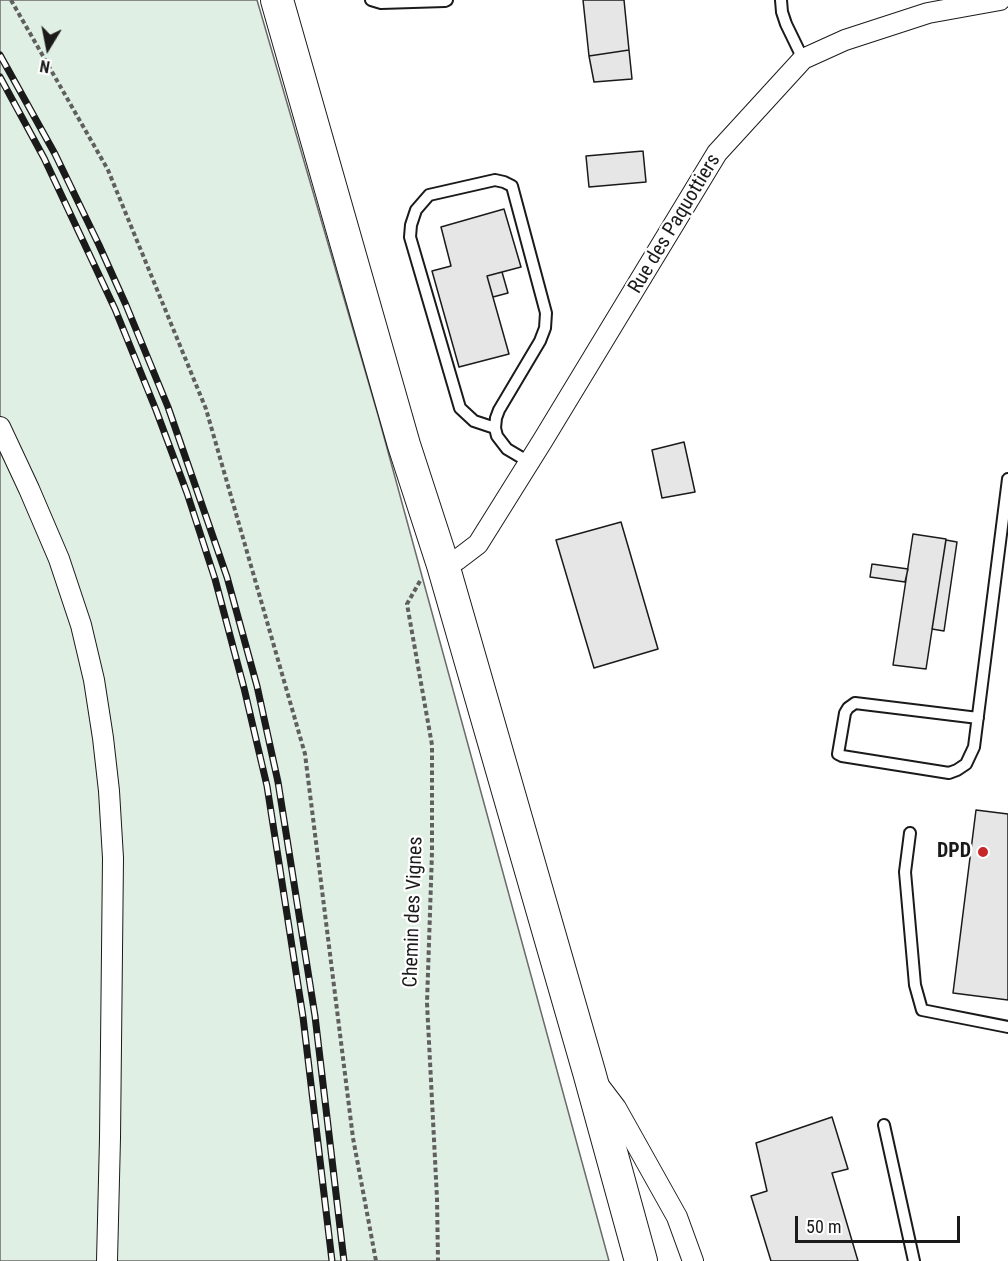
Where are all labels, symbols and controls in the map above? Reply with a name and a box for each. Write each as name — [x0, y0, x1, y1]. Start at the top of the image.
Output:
north arrow — [18, 18, 78, 78]
text: N — [38, 56, 51, 76]
street label: Rue des Paquottiers — [624, 150, 726, 298]
street label: Chemin des Vignes — [399, 836, 429, 988]
place label: DPD — [937, 840, 971, 864]
marker: DPD — [976, 845, 990, 859]
scale bar — [798, 1204, 963, 1242]
text: 50 m — [806, 1216, 841, 1237]

